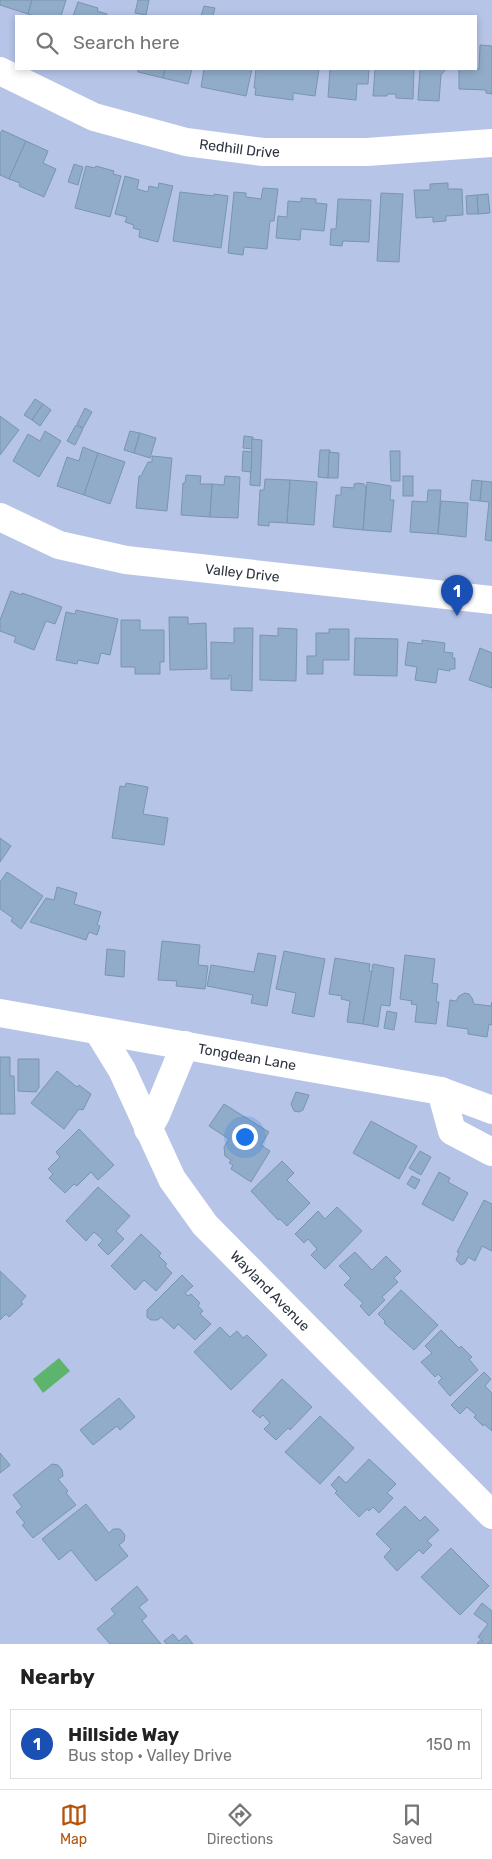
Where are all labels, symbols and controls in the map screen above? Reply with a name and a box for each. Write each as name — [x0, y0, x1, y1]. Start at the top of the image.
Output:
search box — [15, 15, 477, 70]
icon: search — [33, 29, 61, 57]
text: Search here — [73, 31, 180, 54]
street label: Redhill Drive — [198, 135, 280, 161]
street label: Valley Drive — [204, 560, 281, 585]
pin: 1 — [441, 575, 473, 616]
street label: Tongdean Lane — [197, 1040, 298, 1074]
your location — [232, 1124, 258, 1150]
street label: Wayland Avenue — [227, 1247, 314, 1335]
text: Nearby — [20, 1664, 95, 1689]
text: Hillside Way — [68, 1723, 179, 1746]
text: 1 — [33, 1735, 41, 1754]
text: 150 m — [426, 1735, 471, 1754]
text: Bus stop · Valley Drive — [68, 1746, 232, 1765]
tab: Map — [60, 1801, 88, 1848]
tab: Directions — [207, 1801, 273, 1848]
tab: Saved — [392, 1801, 432, 1848]

